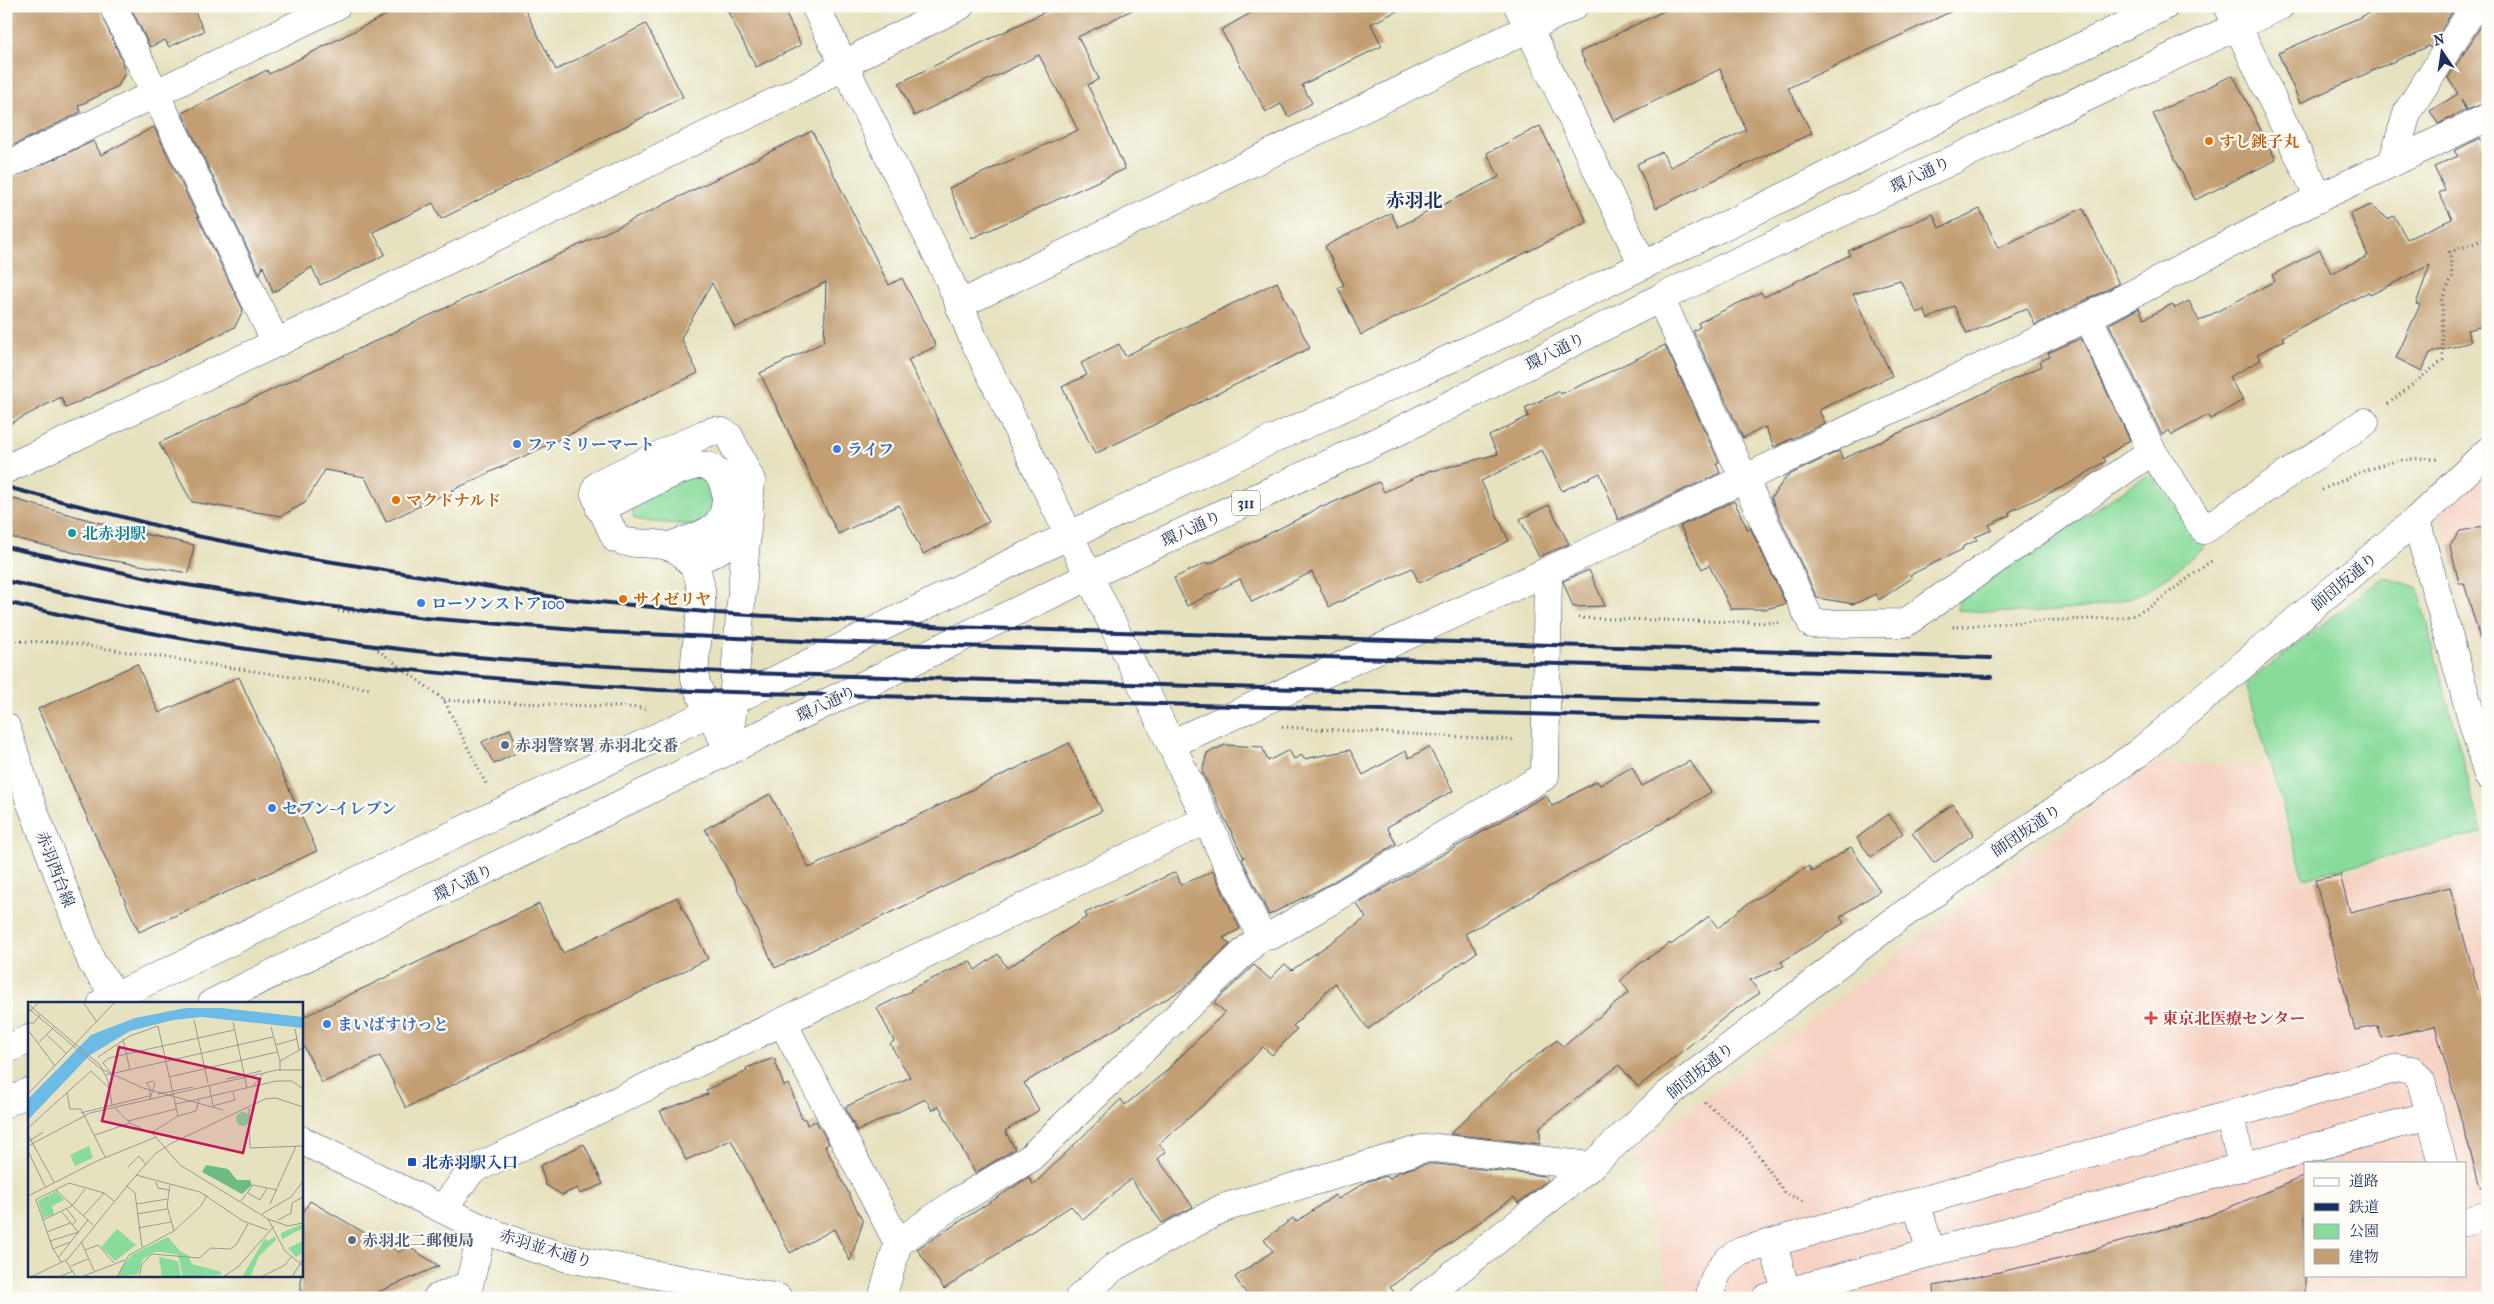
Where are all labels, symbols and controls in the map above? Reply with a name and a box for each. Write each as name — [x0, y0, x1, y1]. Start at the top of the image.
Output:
north arrow — [2416, 28, 2466, 78]
text: N — [2432, 30, 2447, 49]
place label: すし銚子丸 — [2219, 132, 2299, 151]
marker: すし銚子丸 — [2203, 135, 2215, 147]
street label: 環八通り — [1887, 152, 1953, 197]
district label: 赤羽北 — [1385, 190, 1443, 212]
street label: 環八通り — [1522, 328, 1588, 374]
place label: ファミリーマート — [527, 435, 655, 454]
marker: ファミリーマート — [511, 438, 523, 450]
place label: ライフ — [847, 440, 894, 459]
marker: ライフ — [831, 443, 843, 455]
road number: 311 — [1232, 490, 1260, 516]
place label: マクドナルド — [406, 491, 501, 510]
marker: マクドナルド — [390, 494, 402, 506]
street label: 環八通り — [1158, 506, 1224, 551]
place label: 北赤羽駅 — [82, 524, 146, 543]
marker: 北赤羽駅 — [66, 527, 78, 539]
street label: 師団坂通り — [2308, 548, 2381, 614]
place label: サイゼリヤ — [633, 590, 711, 609]
marker: サイゼリヤ — [617, 593, 629, 605]
place label: ローソンストア100 — [431, 594, 565, 613]
marker: ローソンストア100 — [415, 597, 427, 609]
street label: 環八通り — [793, 681, 859, 726]
place label: 赤羽警察署 赤羽北交番 — [515, 736, 678, 755]
marker: 赤羽警察署 赤羽北交番 — [499, 739, 511, 751]
place label: セブン-イレブン — [282, 799, 397, 818]
street label: 師団坂通り — [1988, 800, 2065, 861]
marker: セブン-イレブン — [266, 802, 278, 814]
street label: 赤羽西台線 — [32, 828, 79, 910]
street label: 環八通り — [430, 860, 496, 905]
inset map — [28, 1002, 302, 1276]
place label: 東京北医療センター — [2162, 1009, 2305, 1028]
marker: 東京北医療センター — [2144, 1011, 2158, 1025]
place label: まいばすけっと — [337, 1015, 449, 1034]
marker: まいばすけっと — [321, 1018, 333, 1030]
street label: 師団坂通り — [1663, 1038, 1738, 1103]
place label: 北赤羽駅入口 — [422, 1153, 518, 1172]
marker: 北赤羽駅入口 — [406, 1156, 418, 1168]
legend — [2304, 1162, 2466, 1276]
text: 道路 — [2349, 1172, 2379, 1190]
text: 鉄道 — [2349, 1198, 2379, 1216]
text: 公園 — [2349, 1222, 2379, 1240]
street label: 赤羽並木通り — [497, 1225, 595, 1272]
place label: 赤羽北二郵便局 — [362, 1231, 474, 1250]
marker: 赤羽北二郵便局 — [346, 1234, 358, 1246]
text: 建物 — [2349, 1248, 2379, 1266]

